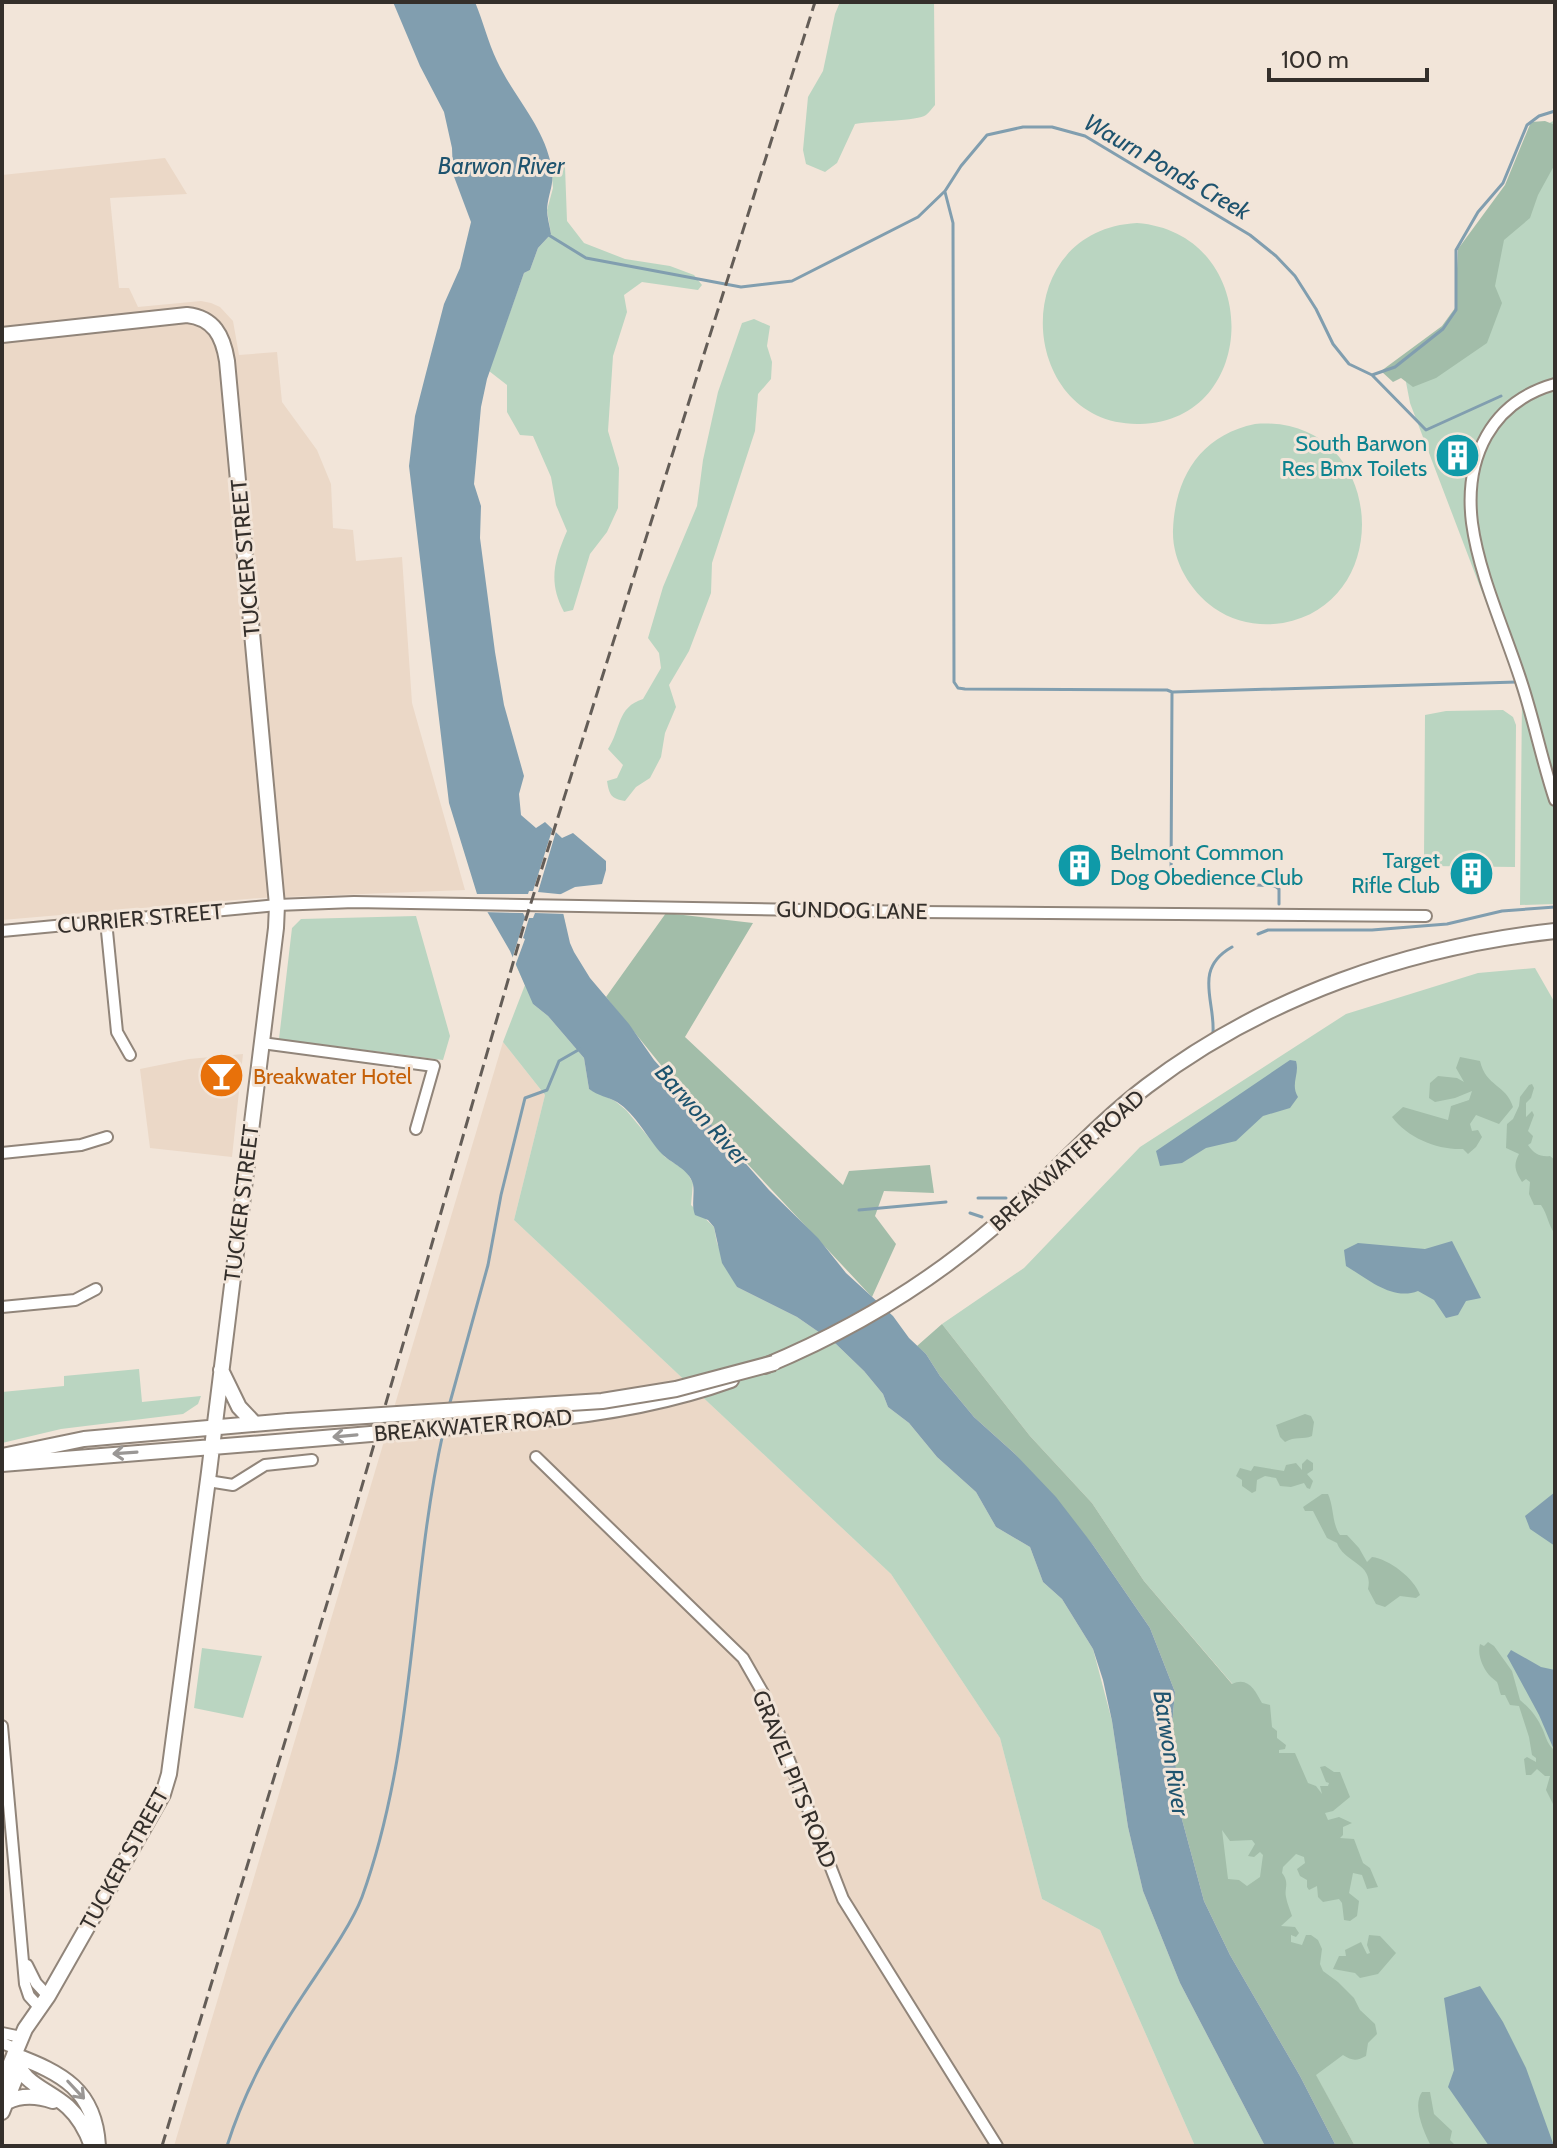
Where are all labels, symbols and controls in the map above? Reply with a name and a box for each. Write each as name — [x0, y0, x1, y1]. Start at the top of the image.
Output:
scale bar — [1269, 32, 1427, 82]
text: 100 m — [1281, 45, 1349, 74]
water label: Waurn Ponds Creek — [1079, 107, 1256, 226]
water label: Barwon River — [438, 151, 566, 180]
place label: South Barwon Res Bmx Toilets — [1282, 430, 1427, 482]
building icon: South Barwon Res Bmx Toilets — [1434, 432, 1482, 480]
street label: TUCKER STREET — [225, 478, 266, 638]
place label: Belmont Common Dog Obedience Club — [1110, 839, 1303, 891]
building icon: Belmont Common Dog Obedience Club — [1055, 841, 1103, 889]
place label: Target Rifle Club — [1351, 847, 1441, 899]
building icon: Target Rifle Club — [1447, 849, 1495, 897]
street label: GUNDOG LANE — [776, 896, 928, 925]
street label: CURRIER STREET — [56, 898, 224, 939]
bar icon: Breakwater Hotel — [198, 1052, 246, 1100]
water label: Barwon River — [649, 1058, 757, 1173]
place label: Breakwater Hotel — [253, 1063, 413, 1090]
street label: BREAKWATER ROAD — [985, 1084, 1150, 1237]
street label: TUCKER STREET — [218, 1123, 265, 1283]
street label: BREAKWATER ROAD — [373, 1403, 573, 1448]
one-way arrow — [332, 1429, 359, 1444]
one-way arrow — [112, 1446, 139, 1461]
street label: GRAVEL PITS ROAD — [747, 1686, 843, 1872]
water label: Barwon River — [1147, 1688, 1196, 1819]
street label: TUCKER STREET — [74, 1783, 175, 1935]
one-way arrow — [66, 2079, 85, 2100]

